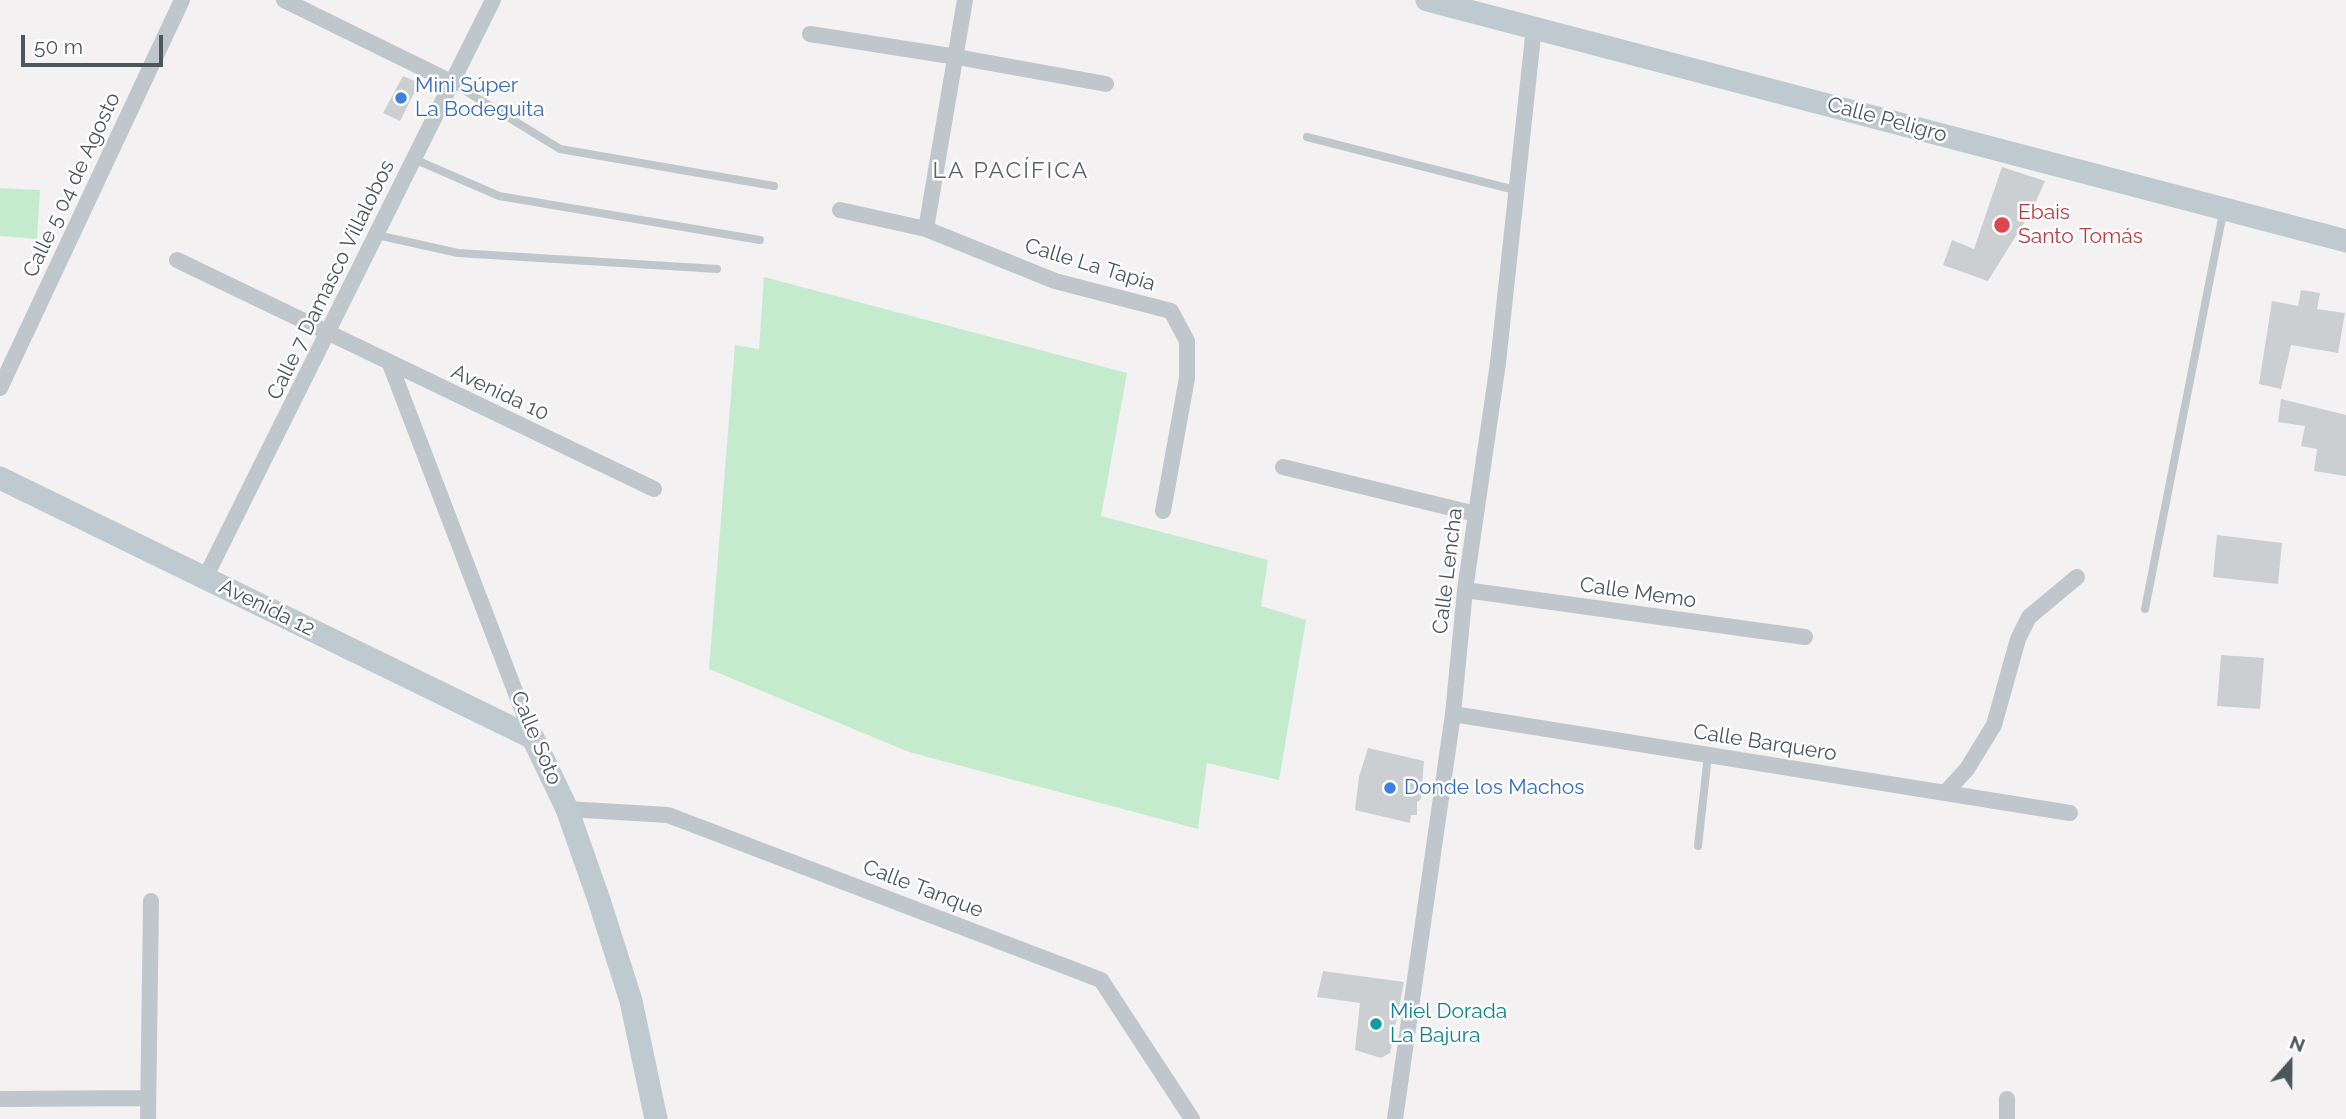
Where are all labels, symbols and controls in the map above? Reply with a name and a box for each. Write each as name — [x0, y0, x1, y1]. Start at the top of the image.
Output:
scale bar — [24, 21, 166, 65]
text: 50 m — [34, 34, 83, 59]
place label: Mini Súper La Bodeguita — [415, 73, 544, 123]
street label: Calle 5 04 de Agosto — [18, 89, 126, 281]
marker: Mini Súper La Bodeguita — [393, 90, 409, 106]
street label: Calle Peligro — [1824, 92, 1950, 148]
street label: Calle 7 Damasco Villalobos — [262, 156, 400, 404]
district label: LA PACÍFICA — [934, 157, 1088, 185]
place label: Ebais Santo Tomás — [2018, 200, 2143, 250]
marker: Ebais Santo Tomás — [1992, 215, 2012, 235]
street label: Calle La Tapia — [1022, 233, 1158, 297]
street label: Avenida 10 — [447, 359, 553, 427]
street label: Calle Lencha — [1428, 507, 1468, 635]
street label: Calle Memo — [1578, 572, 1698, 614]
street label: Avenida 12 — [215, 574, 319, 642]
street label: Calle Soto — [505, 687, 567, 789]
street label: Calle Barquero — [1692, 719, 1838, 767]
place label: Donde los Machos — [1404, 775, 1584, 801]
marker: Donde los Machos — [1382, 780, 1398, 796]
street label: Calle Tanque — [859, 854, 987, 924]
place label: Miel Dorada La Bajura — [1390, 999, 1507, 1049]
marker: Miel Dorada La Bajura — [1368, 1016, 1384, 1032]
north arrow — [2255, 1028, 2325, 1098]
text: N — [2287, 1031, 2308, 1056]

